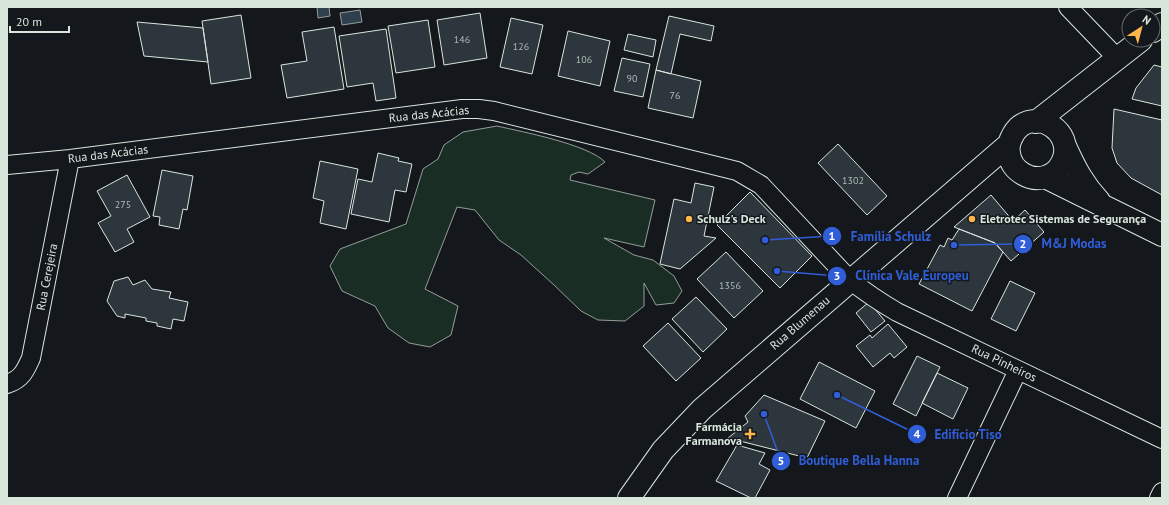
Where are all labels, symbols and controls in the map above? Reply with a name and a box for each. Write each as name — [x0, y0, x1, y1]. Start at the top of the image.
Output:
scale bar — [10, 8, 69, 34]
north arrow — [1121, 8, 1161, 48]
text: N — [1140, 12, 1154, 28]
text: 20 m — [16, 14, 42, 29]
house number: 146 — [454, 33, 470, 46]
house number: 126 — [513, 40, 529, 53]
house number: 106 — [576, 53, 592, 66]
house number: 90 — [627, 72, 638, 85]
house number: 76 — [670, 89, 680, 102]
street label: Rua das Acácias — [388, 102, 470, 125]
street label: Rua das Acácias — [67, 141, 149, 166]
house number: 1302 — [842, 174, 864, 187]
house number: 275 — [115, 198, 131, 211]
place label: Schulz's Deck — [697, 211, 766, 226]
place label: Eletrotec Sistemas de Segurança — [980, 211, 1146, 226]
marker: Schulz's Deck — [684, 214, 694, 224]
marker: Eletrotec Sistemas de Segurança — [967, 214, 977, 224]
callout: Família Schulz — [822, 223, 939, 248]
text: 1 — [829, 228, 835, 243]
text: Família Schulz — [851, 228, 931, 245]
callout: M&J Modas — [1013, 231, 1114, 256]
text: M&J Modas — [1042, 235, 1107, 252]
text: 2 — [1020, 236, 1026, 251]
street label: Rua Cerejeira — [33, 242, 60, 312]
callout: Clínica Vale Europeu — [827, 263, 977, 288]
text: Clínica Vale Europeu — [855, 267, 969, 284]
text: 3 — [834, 268, 840, 283]
house number: 1356 — [719, 279, 741, 292]
street label: Rua Blumenau — [767, 293, 833, 353]
street label: Rua Pinheiros — [969, 340, 1039, 385]
place label: Farmácia Farmanova — [686, 419, 742, 448]
callout: Edifício Tiso — [907, 422, 1010, 447]
text: 4 — [914, 426, 921, 441]
text: Edifício Tiso — [934, 426, 1002, 443]
marker: Farmácia Farmanova — [745, 429, 755, 439]
callout: Boutique Bella Hanna — [771, 448, 927, 473]
text: Boutique Bella Hanna — [799, 452, 919, 469]
text: 5 — [778, 453, 784, 468]

